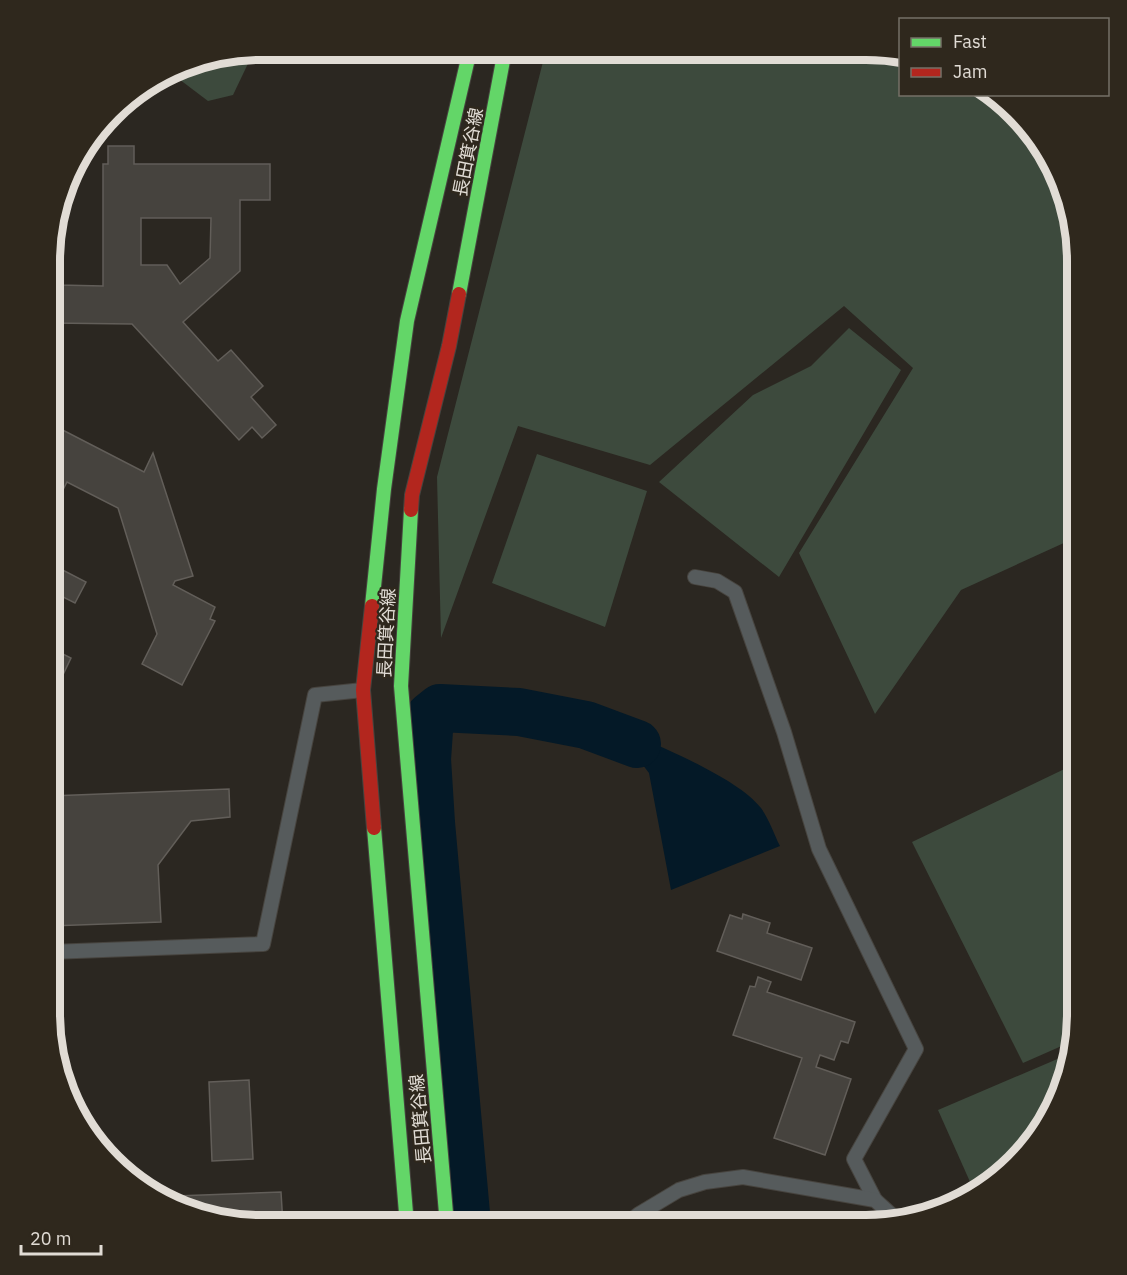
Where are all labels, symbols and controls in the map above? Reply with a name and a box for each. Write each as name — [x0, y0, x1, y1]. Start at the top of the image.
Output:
legend — [899, 18, 1109, 96]
text: Fast — [953, 30, 987, 53]
text: Jam — [953, 60, 988, 83]
street label: 長田箕谷線 — [448, 106, 488, 198]
street label: 長田箕谷線 — [372, 587, 400, 679]
street label: 長田箕谷線 — [405, 1073, 435, 1165]
scale bar — [21, 1218, 100, 1256]
text: 20 m — [30, 1227, 72, 1250]

